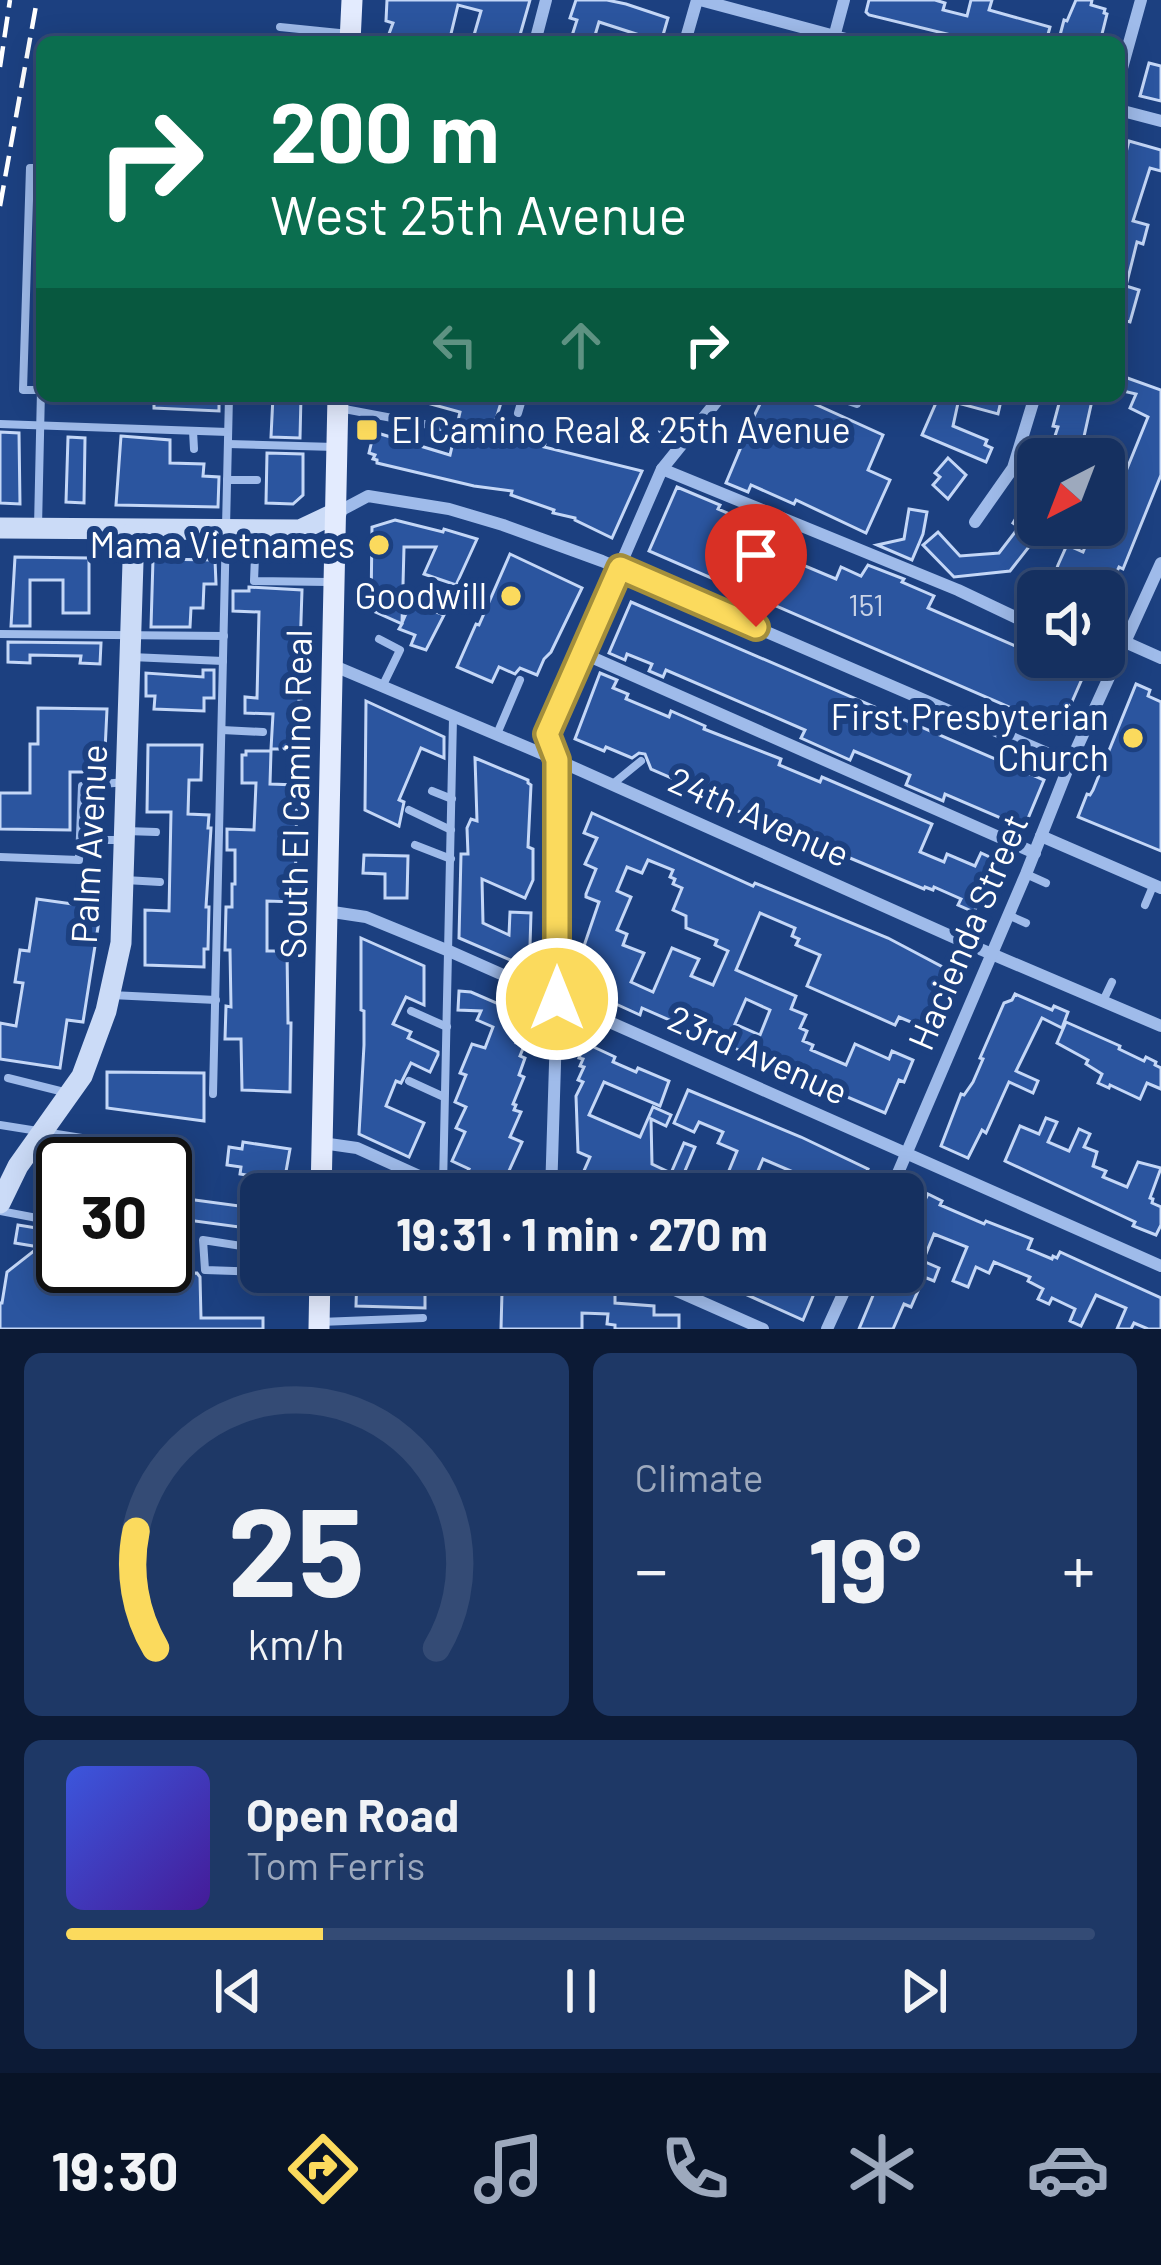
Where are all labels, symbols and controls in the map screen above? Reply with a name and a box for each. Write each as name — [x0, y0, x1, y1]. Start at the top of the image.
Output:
text: 200 m — [270, 79, 500, 180]
icon: right — [72, 84, 228, 240]
text: West 25th Avenue — [270, 181, 687, 246]
icon: left — [422, 312, 488, 378]
icon: ahead — [548, 312, 614, 378]
icon: right — [674, 312, 740, 378]
place label: El Camino Real & 25th Avenue — [391, 407, 851, 450]
marker: El Camino Real & 25th Avenue — [354, 417, 380, 443]
north arrow — [1017, 438, 1125, 546]
map controls — [1017, 438, 1125, 678]
pin — [705, 504, 807, 627]
place label: Mama Vietnames — [90, 522, 355, 565]
icon: arrive — [723, 522, 789, 588]
marker: Mama Vietnames — [366, 532, 392, 558]
button: sound — [1017, 570, 1125, 678]
place label: Goodwill — [354, 573, 487, 616]
marker: Goodwill — [498, 583, 524, 609]
house number: 151 — [848, 586, 884, 622]
street label: South El Camino Real — [270, 629, 319, 959]
place label: First Presbyterian Church — [831, 694, 1109, 778]
marker: First Presbyterian Church — [1120, 725, 1146, 751]
street label: Palm Avenue — [61, 743, 114, 945]
street label: 24th Avenue — [663, 757, 857, 875]
street label: Hacienda Street — [898, 807, 1036, 1056]
position arrow — [494, 936, 620, 1062]
street label: 23rd Avenue — [662, 995, 855, 1112]
speed limit sign: 30 — [36, 1137, 192, 1293]
text: 19:31 · 1 min · 270 m — [396, 1206, 768, 1260]
text: Climate — [635, 1453, 764, 1500]
text: 25 — [228, 1472, 365, 1622]
text: 19° — [808, 1513, 922, 1621]
text: − — [635, 1528, 668, 1607]
text: + — [1062, 1528, 1095, 1607]
text: km/h — [248, 1616, 345, 1668]
text: Open Road — [246, 1787, 459, 1841]
text: Tom Ferris — [246, 1841, 425, 1888]
icon: previous — [205, 1958, 271, 2024]
icon: pause — [548, 1958, 614, 2024]
icon: next — [891, 1958, 957, 2024]
icon: directions — [281, 2127, 365, 2211]
icon: music — [467, 2127, 551, 2211]
icon: phone — [653, 2127, 737, 2211]
icon: climate — [840, 2127, 924, 2211]
icon: car — [1026, 2127, 1110, 2211]
text: 19:30 — [51, 2137, 179, 2202]

